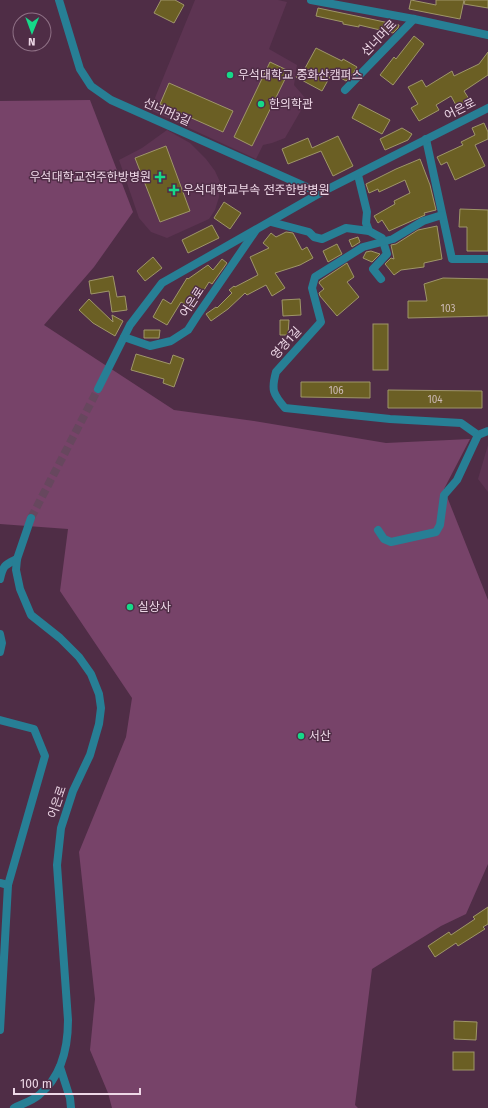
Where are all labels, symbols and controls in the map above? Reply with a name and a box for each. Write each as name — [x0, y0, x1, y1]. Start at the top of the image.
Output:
north arrow — [12, 12, 52, 52]
street label: 선너머로 — [359, 17, 399, 59]
text: N — [28, 35, 36, 48]
place label: 우석대학교 중화산캠퍼스 — [238, 68, 363, 82]
marker: 우석대학교 중화산캠퍼스 — [225, 70, 235, 80]
street label: 선너머3길 — [141, 95, 193, 129]
street label: 어은로 — [442, 95, 478, 123]
place label: 한의학관 — [269, 97, 313, 111]
marker: 한의학관 — [256, 99, 266, 109]
place label: 우석대학교전주한방병원 — [30, 170, 151, 184]
marker: 우석대학교전주한방병원 — [154, 171, 166, 183]
place label: 우석대학교부속 전주한방병원 — [183, 183, 330, 197]
marker: 우석대학교부속 전주한방병원 — [168, 184, 180, 196]
street label: 어은로 — [177, 284, 207, 320]
house number: 103 — [441, 303, 455, 315]
street label: 영경1길 — [268, 324, 304, 362]
house number: 106 — [328, 385, 344, 397]
house number: 104 — [427, 394, 443, 406]
place label: 실상사 — [138, 600, 171, 614]
marker: 실상사 — [125, 602, 135, 612]
place label: 서산 — [309, 729, 331, 743]
marker: 서산 — [296, 731, 306, 741]
street label: 어은로 — [45, 784, 69, 820]
scale bar — [14, 1070, 140, 1096]
text: 100 m — [20, 1077, 52, 1091]

